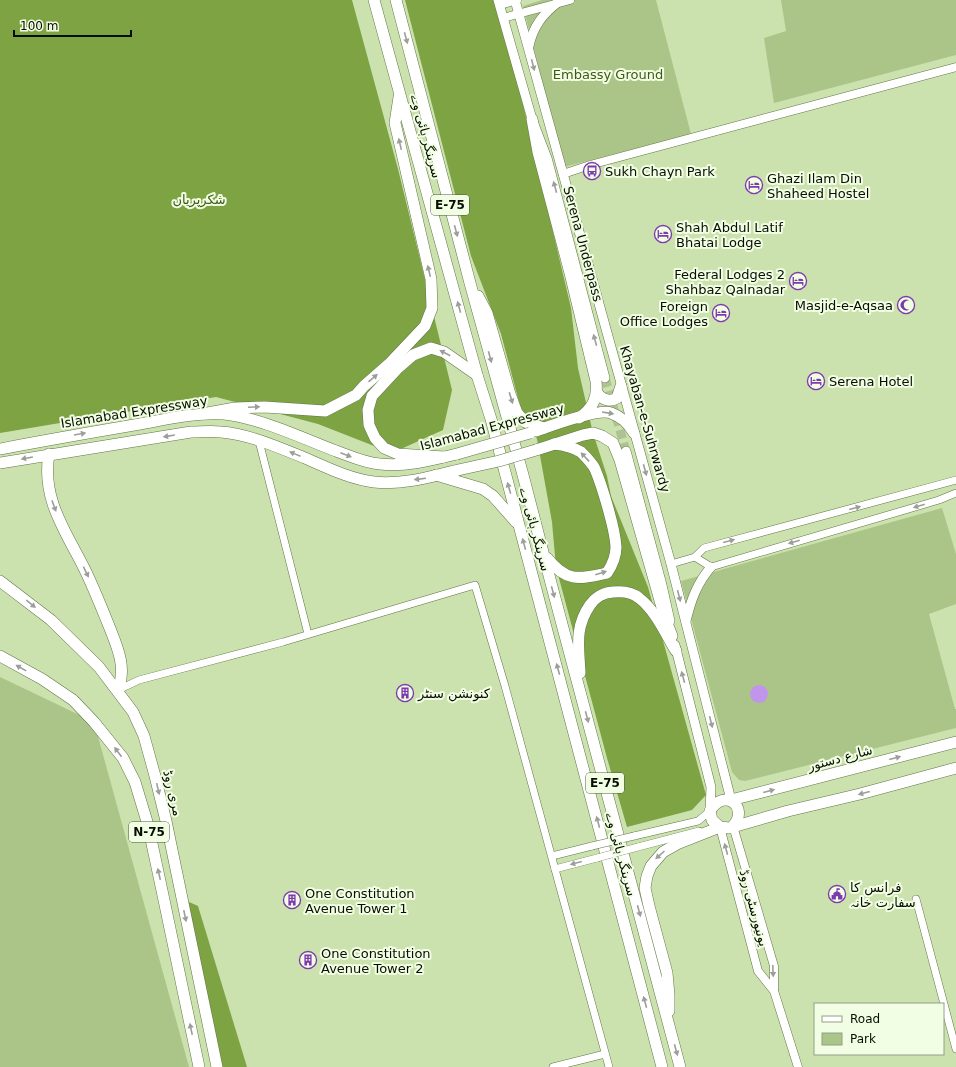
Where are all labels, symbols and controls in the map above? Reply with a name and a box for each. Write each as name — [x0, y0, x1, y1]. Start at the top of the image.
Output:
scale bar — [14, 12, 131, 38]
text: 100 m — [20, 19, 58, 33]
one-way arrow — [403, 31, 409, 44]
one-way arrow — [530, 59, 536, 71]
park label: Embassy Ground — [553, 67, 663, 82]
street label: سرینگر ہائی وے — [407, 92, 444, 180]
one-way arrow — [396, 138, 402, 150]
bus stop icon: Sukh Chayn Park — [582, 161, 602, 181]
place label: Sukh Chayn Park — [605, 164, 715, 179]
place label: Ghazi Ilam Din Shaheed Hostel — [767, 171, 869, 201]
hotel icon: Ghazi Ilam Din Shaheed Hostel — [744, 175, 764, 195]
one-way arrow — [552, 181, 558, 193]
street label: Serena Underpass — [560, 185, 606, 304]
park label: شکرپریاں — [172, 192, 226, 208]
road number: E-75 — [431, 195, 469, 215]
place label: Shah Abdul Latif Bhatai Lodge — [676, 220, 783, 250]
hotel icon: Shah Abdul Latif Bhatai Lodge — [653, 224, 673, 244]
one-way arrow — [454, 225, 460, 237]
one-way arrow — [426, 265, 432, 277]
place label: Federal Lodges 2 Shahbaz Qalnadar — [666, 267, 786, 297]
hotel icon: Federal Lodges 2 Shahbaz Qalnadar — [788, 271, 808, 291]
mosque icon: Masjid-e-Aqsaa — [896, 295, 916, 315]
place label: Masjid-e-Aqsaa — [795, 298, 893, 313]
place label: Foreign Office Lodges — [620, 299, 708, 329]
one-way arrow — [455, 301, 461, 313]
hotel icon: Foreign Office Lodges — [711, 303, 731, 323]
one-way arrow — [592, 334, 598, 346]
street label: Khayaban-e-Suhrwardy — [617, 344, 673, 494]
one-way arrow — [439, 350, 451, 357]
one-way arrow — [487, 351, 493, 363]
hotel icon: Serena Hotel — [806, 371, 826, 391]
one-way arrow — [368, 373, 378, 382]
place label: Serena Hotel — [829, 374, 913, 389]
street label: Islamabad Expressway — [59, 393, 209, 431]
one-way arrow — [508, 393, 514, 405]
street label: Islamabad Expressway — [418, 400, 566, 453]
one-way arrow — [248, 404, 261, 410]
one-way arrow — [601, 410, 614, 416]
one-way arrow — [74, 431, 86, 437]
one-way arrow — [163, 433, 175, 439]
one-way arrow — [289, 451, 301, 457]
one-way arrow — [340, 452, 352, 458]
one-way arrow — [580, 452, 590, 462]
one-way arrow — [21, 455, 33, 461]
one-way arrow — [642, 464, 648, 476]
one-way arrow — [414, 475, 426, 482]
one-way arrow — [506, 482, 512, 494]
street label: سرینگر ہائی وے — [516, 485, 553, 573]
one-way arrow — [51, 501, 57, 513]
one-way arrow — [913, 503, 925, 509]
one-way arrow — [848, 504, 861, 510]
one-way arrow — [521, 538, 527, 550]
one-way arrow — [723, 538, 735, 544]
one-way arrow — [788, 539, 800, 545]
one-way arrow — [83, 566, 89, 578]
one-way arrow — [596, 570, 608, 576]
one-way arrow — [550, 586, 556, 598]
one-way arrow — [676, 590, 682, 602]
one-way arrow — [26, 600, 37, 609]
one-way arrow — [555, 663, 561, 675]
one-way arrow — [15, 664, 27, 671]
one-way arrow — [680, 671, 686, 683]
building icon: کنونشن سنٹر — [395, 683, 415, 703]
place label: کنونشن سنٹر — [417, 686, 491, 702]
one-way arrow — [584, 712, 590, 724]
one-way arrow — [708, 716, 714, 728]
street label: شارع دستور — [805, 742, 874, 775]
one-way arrow — [114, 747, 122, 757]
one-way arrow — [889, 755, 901, 761]
street label: مری روڈ — [159, 769, 186, 818]
road number: E-75 — [586, 773, 624, 793]
one-way arrow — [156, 783, 162, 795]
one-way arrow — [763, 787, 775, 793]
one-way arrow — [858, 790, 871, 796]
street label: سرینگر ہائی وے — [602, 810, 639, 898]
one-way arrow — [595, 816, 601, 828]
road number: N-75 — [129, 822, 169, 842]
one-way arrow — [723, 843, 729, 855]
one-way arrow — [655, 851, 665, 860]
one-way arrow — [570, 860, 582, 866]
one-way arrow — [155, 868, 161, 880]
street label: یونیورسٹی روڈ — [736, 868, 772, 949]
place label: فرانس کا سفارت خانہ — [850, 880, 916, 911]
public building icon: فرانس کا سفارت خانہ — [827, 884, 847, 904]
place label: One Constitution Avenue Tower 1 — [305, 886, 415, 916]
building icon: One Constitution Avenue Tower 1 — [282, 890, 302, 910]
one-way arrow — [636, 904, 642, 917]
one-way arrow — [183, 910, 189, 922]
place label: One Constitution Avenue Tower 2 — [321, 946, 431, 976]
building icon: One Constitution Avenue Tower 2 — [298, 950, 318, 970]
one-way arrow — [770, 965, 777, 977]
one-way arrow — [642, 996, 648, 1008]
legend — [814, 1003, 944, 1055]
text: Road — [850, 1012, 880, 1026]
one-way arrow — [187, 1023, 193, 1035]
text: Park — [850, 1032, 876, 1046]
one-way arrow — [673, 1044, 679, 1056]

